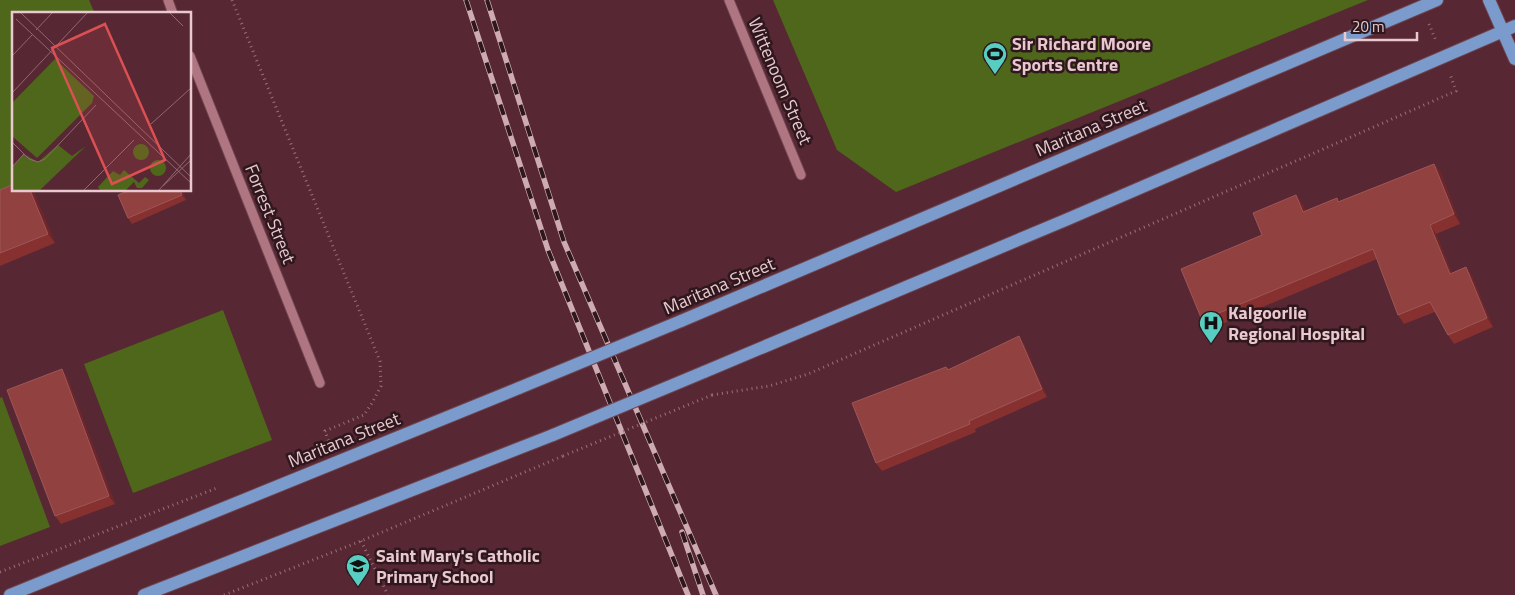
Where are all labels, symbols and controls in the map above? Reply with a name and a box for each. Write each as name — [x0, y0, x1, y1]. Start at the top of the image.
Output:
scale bar — [1345, 10, 1418, 42]
inset map — [12, 12, 191, 191]
street label: Wittenoom Street — [742, 13, 820, 149]
text: 20 m — [1352, 15, 1385, 38]
place label: Sir Richard Moore Sports Centre — [1012, 30, 1151, 78]
sports icon: Sir Richard Moore Sports Centre — [982, 41, 1008, 75]
street label: Maritana Street — [1031, 92, 1151, 163]
street label: Forrest Street — [238, 160, 303, 268]
street label: Maritana Street — [659, 250, 779, 321]
place label: Kalgoorlie Regional Hospital — [1228, 299, 1365, 347]
hospital icon: Kalgoorlie Regional Hospital — [1198, 310, 1224, 344]
street label: Maritana Street — [284, 405, 405, 474]
place label: Saint Mary's Catholic Primary School — [376, 542, 540, 590]
school or university icon: Saint Mary's Catholic Primary School — [345, 553, 371, 587]

